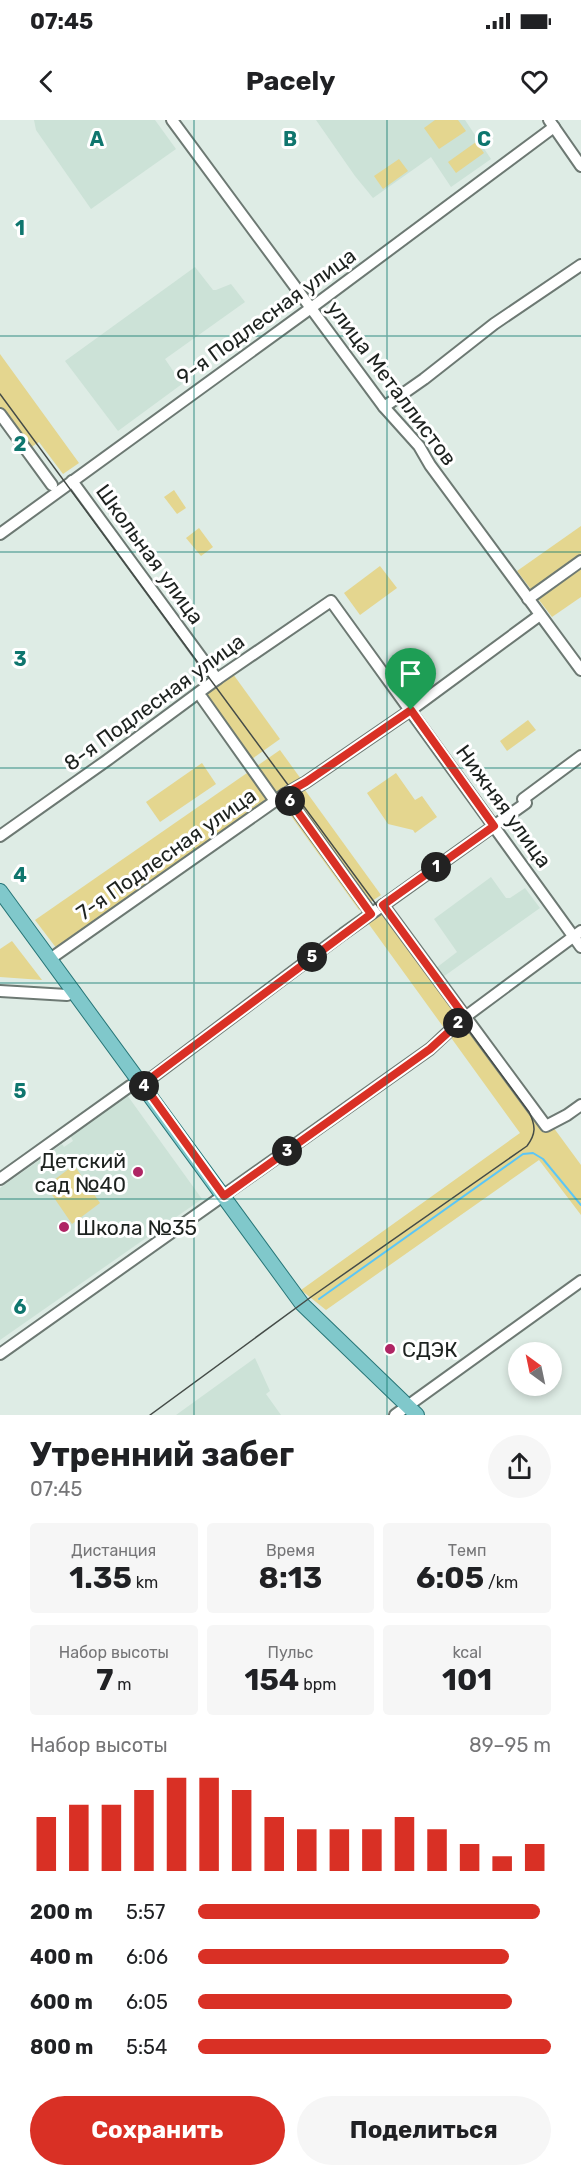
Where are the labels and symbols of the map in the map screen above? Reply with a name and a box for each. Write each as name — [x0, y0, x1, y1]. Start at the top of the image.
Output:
text: A — [90, 127, 105, 151]
text: B — [283, 127, 297, 151]
text: C — [477, 127, 491, 151]
text: 1 — [15, 216, 25, 240]
street label: 9-я Подлесная улица — [172, 243, 360, 389]
street label: улица Металлистов — [322, 296, 462, 470]
text: 2 — [14, 432, 27, 456]
street label: Школьная улица — [91, 479, 209, 629]
street label: 8-я Подлесная улица — [59, 628, 249, 776]
text: 3 — [13, 647, 27, 671]
pin — [385, 648, 436, 710]
street label: Нижняя улица — [451, 740, 557, 872]
street label: 7-я Подлесная улица — [71, 783, 261, 925]
pin: 6 — [275, 786, 305, 816]
pin: 1 — [421, 852, 451, 882]
text: 4 — [13, 863, 27, 887]
pin: 5 — [297, 942, 327, 972]
pin: 2 — [443, 1008, 473, 1038]
pin: 4 — [129, 1071, 159, 1101]
text: 5 — [14, 1079, 27, 1103]
pin: 3 — [272, 1136, 302, 1166]
place label: Детский сад №40 — [34, 1148, 126, 1197]
marker: Детский сад №40 — [131, 1165, 145, 1179]
place label: Школа №35 — [76, 1215, 197, 1240]
marker: Школа №35 — [57, 1220, 71, 1234]
text: 6 — [13, 1295, 27, 1319]
place label: СДЭК — [402, 1337, 458, 1362]
marker: СДЭК — [383, 1342, 397, 1356]
north arrow — [508, 1342, 562, 1396]

